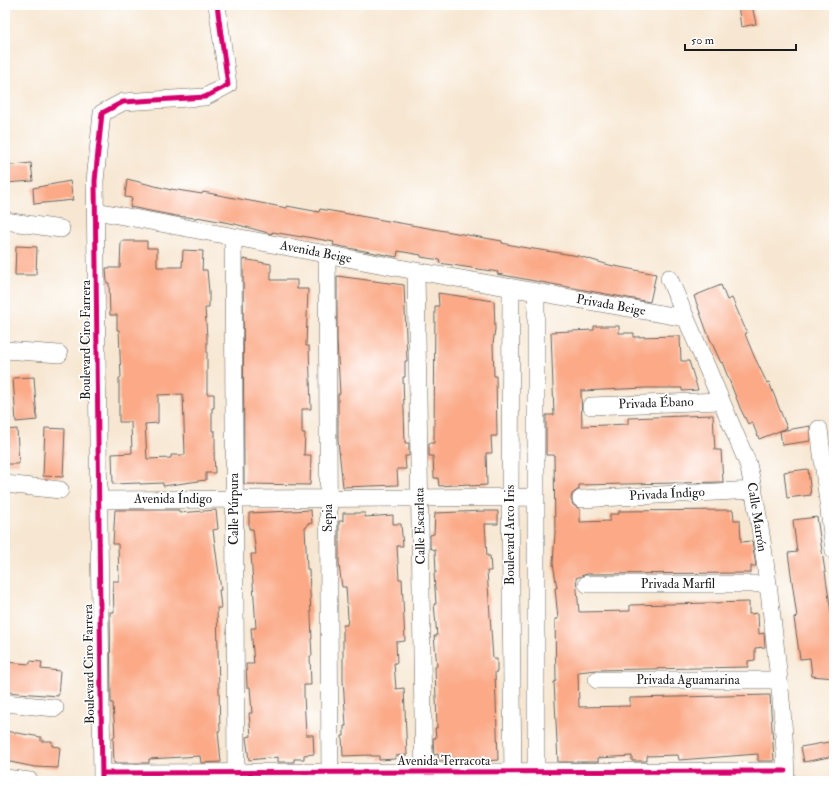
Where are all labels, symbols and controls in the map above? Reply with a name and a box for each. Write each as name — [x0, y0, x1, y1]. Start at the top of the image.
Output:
scale bar — [685, 26, 796, 52]
text: 50 m — [691, 33, 715, 48]
street label: Avenida Beige — [278, 237, 354, 267]
street label: Boulevard Ciro Farrera — [78, 279, 94, 400]
street label: Privada Beige — [575, 291, 648, 319]
street label: Privada Ébano — [618, 393, 694, 412]
street label: Calle Púrpura — [226, 472, 243, 545]
street label: Calle Marrón — [744, 481, 770, 553]
street label: Privada Índigo — [629, 483, 705, 504]
street label: Boulevard Arco Iris — [502, 484, 518, 585]
street label: Calle Escarlata — [411, 487, 429, 565]
street label: Avenida Índigo — [133, 490, 212, 507]
street label: Sepia — [320, 503, 337, 532]
street label: Privada Marfil — [641, 576, 716, 592]
street label: Boulevard Ciro Farrera — [80, 603, 98, 724]
street label: Privada Aguamarina — [636, 672, 741, 688]
street label: Avenida Terracota — [397, 753, 491, 769]

